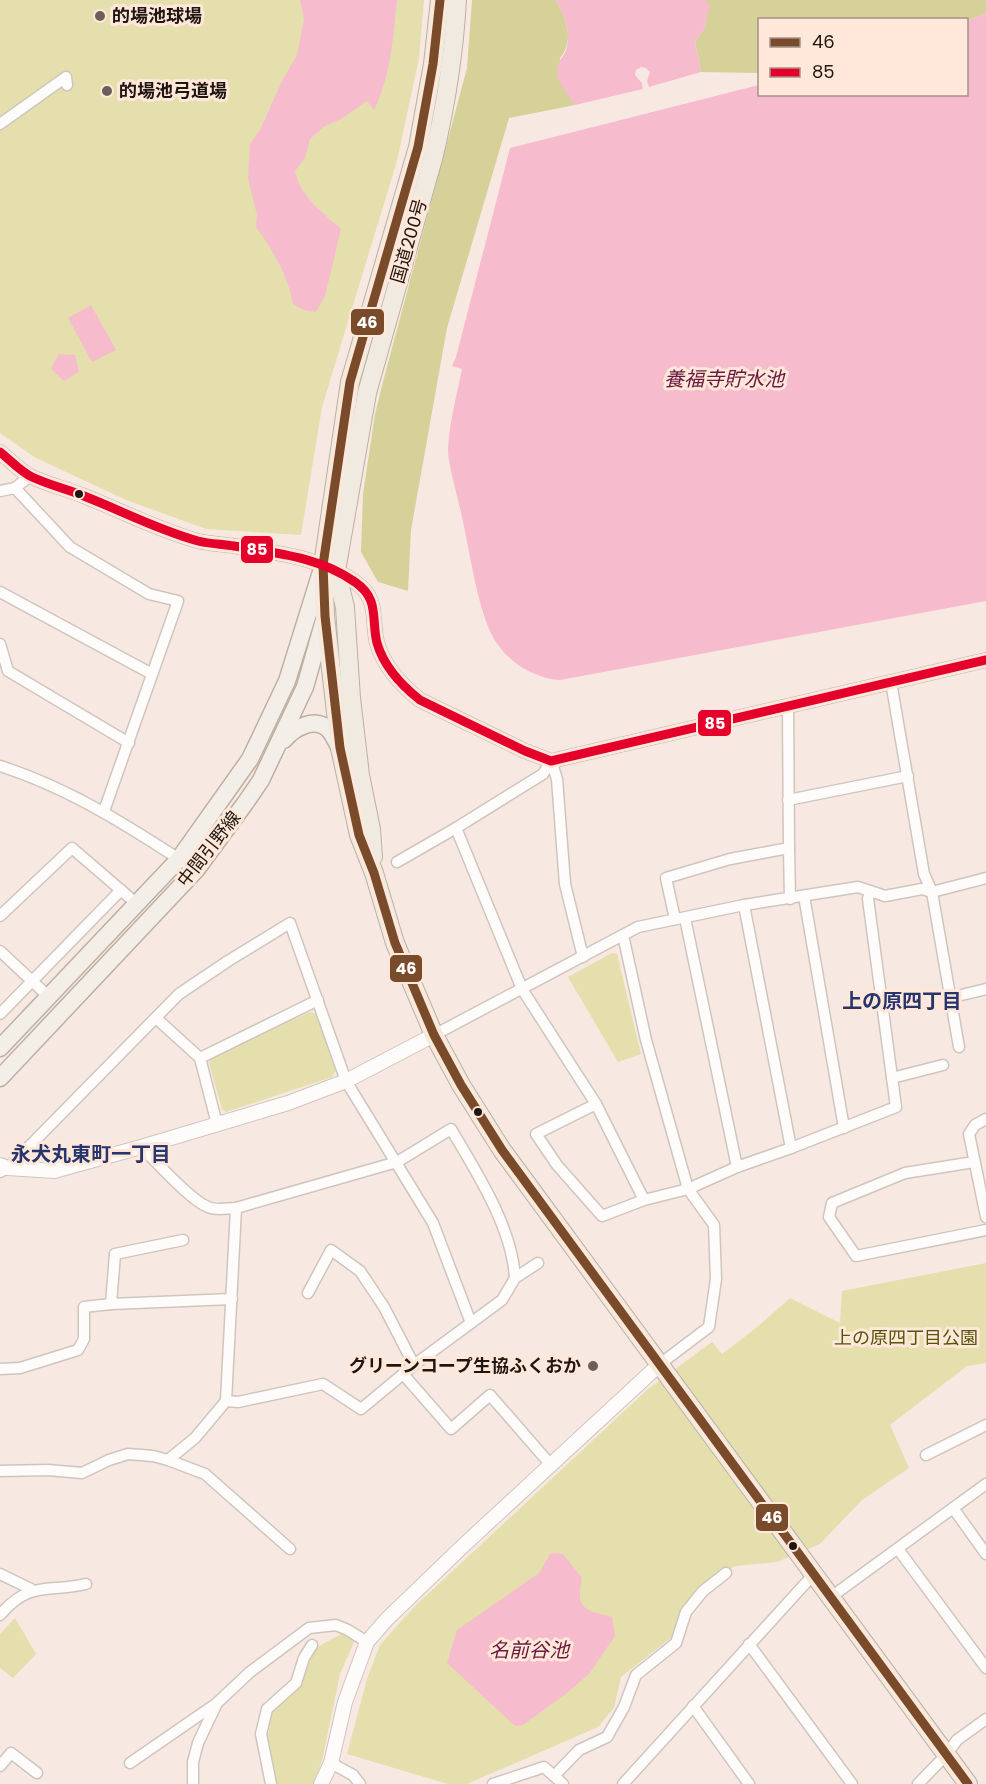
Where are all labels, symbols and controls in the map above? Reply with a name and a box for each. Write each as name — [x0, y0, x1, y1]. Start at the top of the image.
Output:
place label: 的場池球場 — [112, 3, 202, 28]
marker: 的場池球場 — [93, 9, 107, 23]
legend — [758, 18, 968, 96]
text: 46 — [812, 29, 835, 54]
text: 85 — [812, 59, 835, 84]
place label: 的場池弓道場 — [119, 78, 227, 103]
marker: 的場池弓道場 — [100, 84, 114, 98]
street label: 国道200号 — [385, 196, 433, 286]
line badge: 46 — [350, 308, 385, 336]
text: 46 — [356, 311, 378, 334]
water label: 養福寺貯水池 — [664, 365, 786, 393]
unlabelled marker — [73, 488, 85, 500]
line badge: 85 — [240, 535, 274, 564]
text: 85 — [247, 538, 267, 561]
line badge: 85 — [697, 709, 732, 737]
text: 85 — [705, 712, 725, 735]
street label: 中間引野線 — [171, 806, 246, 892]
line badge: 46 — [389, 954, 423, 983]
text: 46 — [395, 957, 417, 980]
district label: 上の原四丁目 — [842, 987, 962, 1015]
unlabelled marker — [472, 1106, 484, 1118]
district label: 永犬丸東町一丁目 — [11, 1140, 171, 1168]
park label: 上の原四丁目公園 — [834, 1325, 978, 1350]
place label: グリーンコープ生協ふくおか — [349, 1353, 581, 1378]
marker: グリーンコープ生協ふくおか — [586, 1359, 600, 1373]
line badge: 46 — [755, 1503, 789, 1532]
text: 46 — [761, 1506, 783, 1529]
unlabelled marker — [787, 1540, 799, 1552]
water label: 名前谷池 — [489, 1636, 571, 1664]

